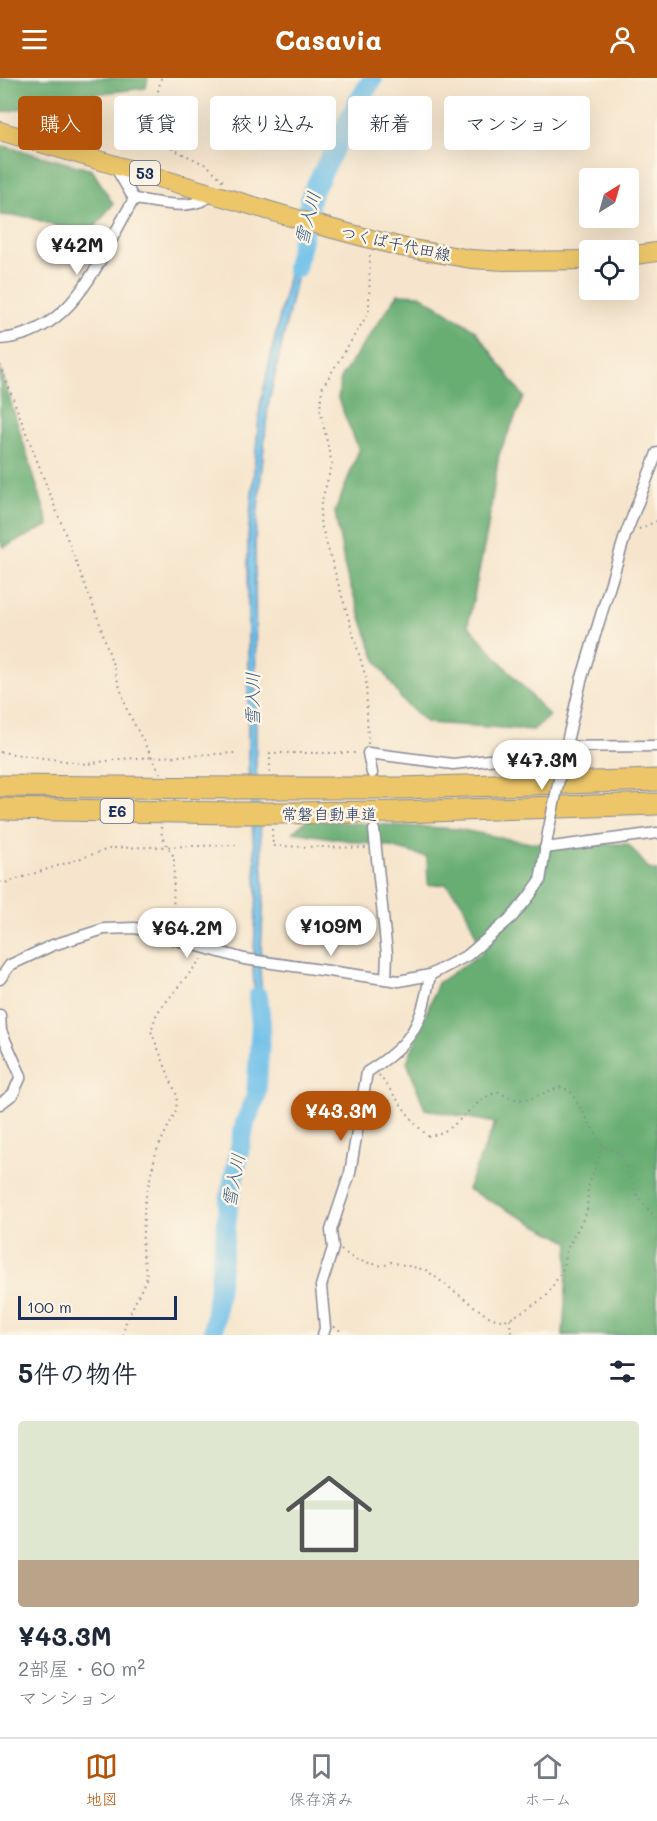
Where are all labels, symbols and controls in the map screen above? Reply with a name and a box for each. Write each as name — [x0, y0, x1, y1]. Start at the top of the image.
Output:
text: Casavia — [275, 22, 382, 57]
icon: menu — [18, 23, 51, 56]
icon: person — [606, 23, 639, 56]
chip: 購入 — [18, 96, 102, 150]
chip: 賃貸 — [114, 96, 198, 150]
chip: 絞り込み — [210, 96, 336, 150]
chip: 新着 — [348, 96, 432, 150]
chip: マンション — [444, 96, 590, 150]
road number: 53 — [130, 161, 160, 185]
north arrow — [579, 168, 639, 228]
map controls — [579, 168, 639, 300]
water label: 雪入川 — [288, 189, 326, 247]
street label: つくば千代田線 — [339, 221, 453, 265]
pin: ¥42M — [41, 225, 113, 276]
text: ¥42M — [50, 231, 104, 257]
button: locate — [579, 240, 639, 300]
water label: 雪入川 — [240, 672, 264, 726]
pin: ¥47.3M — [493, 740, 591, 791]
text: ¥47.3M — [506, 746, 578, 772]
road number: E6 — [100, 799, 134, 823]
street label: 常磐自動車道 — [281, 803, 377, 824]
pin: ¥109M — [289, 906, 373, 957]
pin: ¥64.2M — [138, 908, 236, 959]
text: ¥109M — [299, 912, 363, 938]
text: ¥64.2M — [151, 914, 223, 940]
pin: ¥43.3M — [292, 1091, 390, 1142]
text: ¥43.3M — [305, 1097, 377, 1123]
water label: 雪入川 — [216, 1151, 250, 1209]
scale bar — [18, 1293, 177, 1320]
text: 100 m — [27, 1296, 72, 1317]
icon: filters — [606, 1355, 639, 1388]
text: 5件の物件 — [18, 1356, 137, 1390]
icon: home — [275, 1460, 383, 1568]
text: ¥43.3M — [18, 1619, 112, 1653]
text: 2部屋 · 60 m² — [18, 1655, 145, 1681]
text: マンション — [18, 1684, 117, 1710]
tab: 地図 — [85, 1750, 118, 1810]
tab: 保存済み — [289, 1750, 353, 1810]
tab: ホーム — [524, 1750, 572, 1810]

